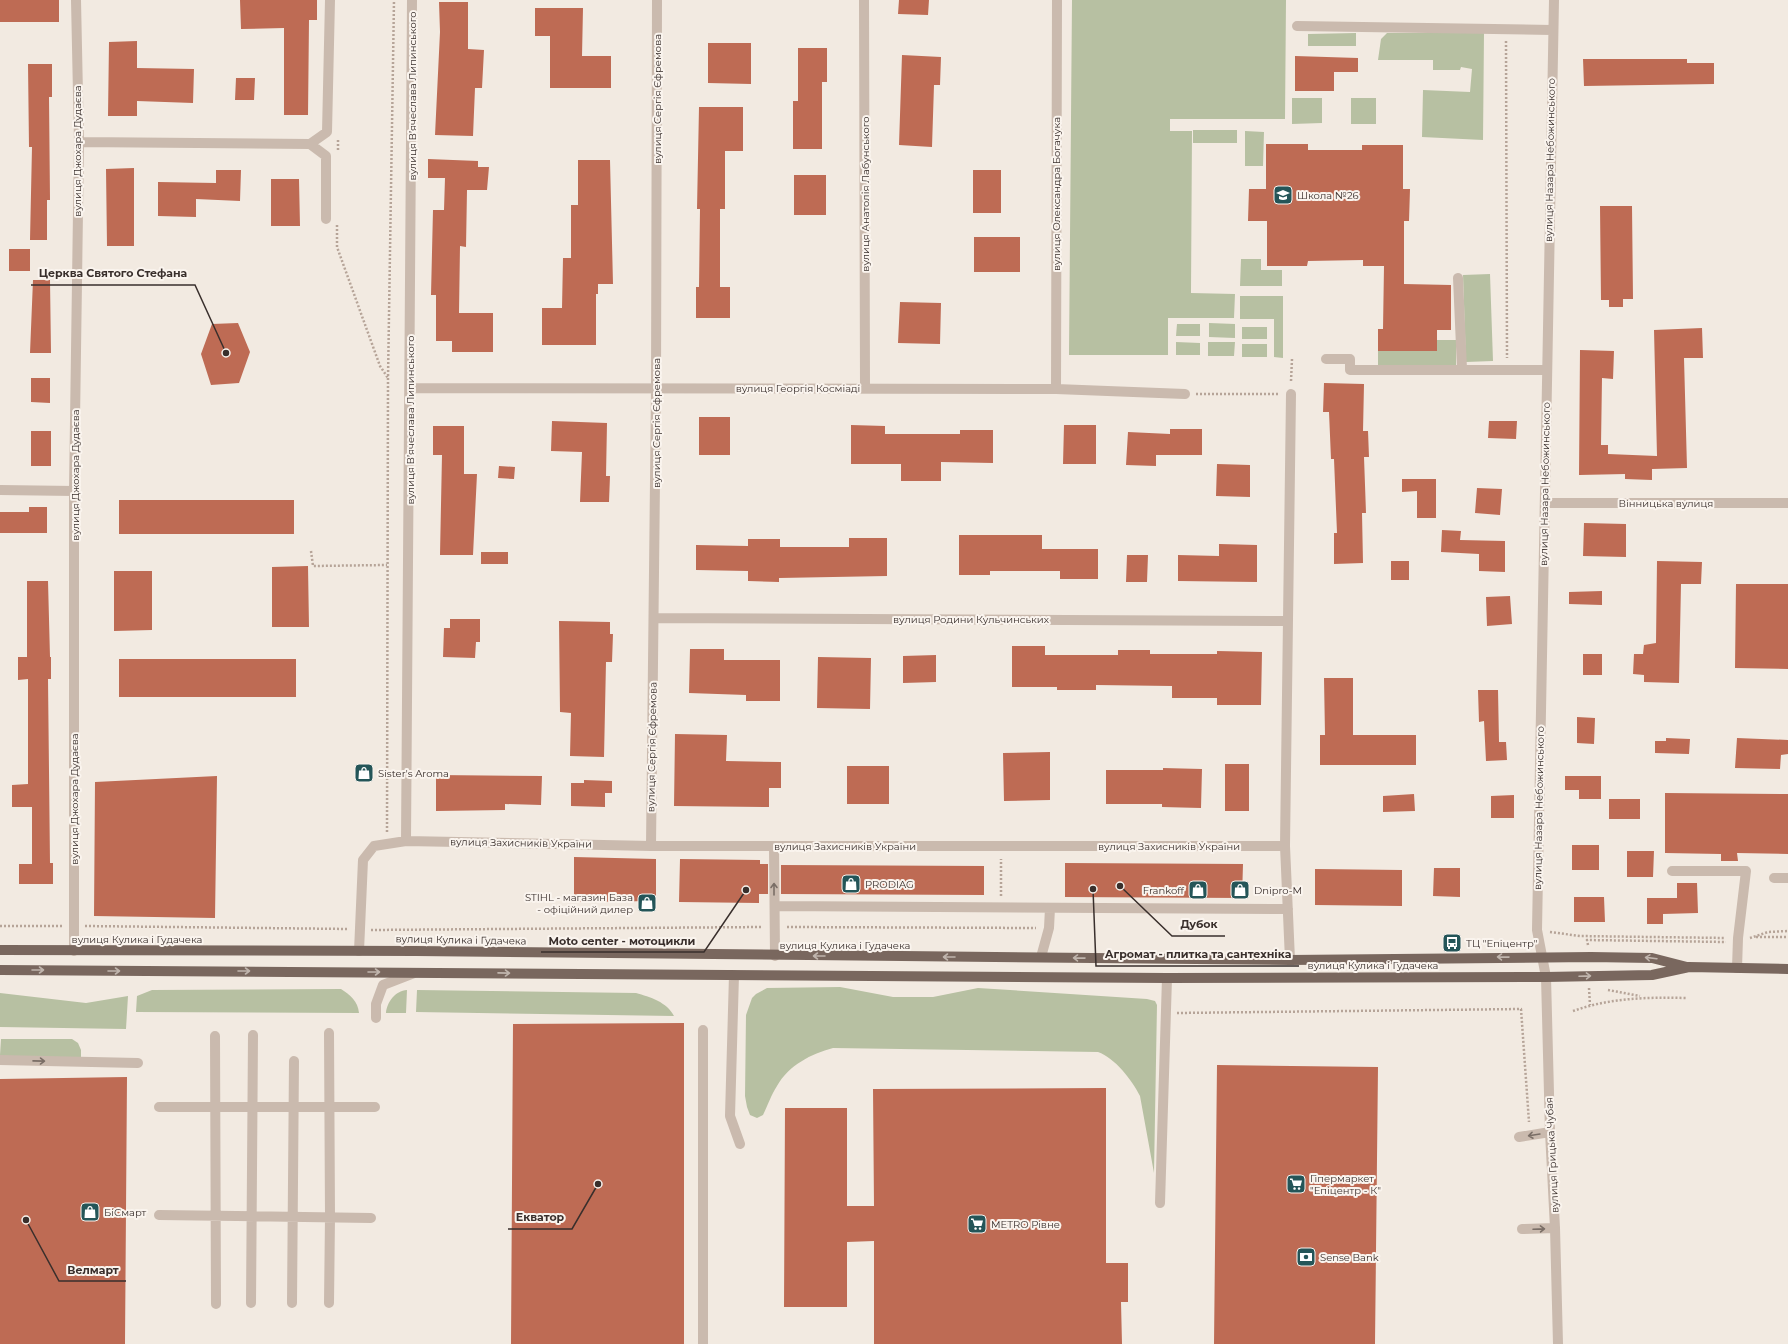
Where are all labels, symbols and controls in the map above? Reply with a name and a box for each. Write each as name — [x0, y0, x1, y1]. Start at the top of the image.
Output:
street label: вулиця Вʼячеслава Липинського — [406, 11, 419, 181]
street label: вулиця Сергія Єфремова — [651, 34, 664, 164]
street label: вулиця Назара Небожинського — [1542, 78, 1558, 242]
street label: вулиця Джохара Дудаєва — [71, 85, 84, 217]
street label: вулиця Анатолія Лабунського — [859, 116, 872, 272]
street label: вулиця Олександра Богачука — [1050, 117, 1063, 271]
school or university icon: Школа №26 — [1272, 184, 1294, 206]
place label: Школа №26 — [1297, 189, 1359, 202]
callout: Церква Святого Стефана — [31, 262, 195, 285]
text: Церква Святого Стефана — [39, 266, 187, 280]
street label: вулиця Вʼячеслава Липинського — [404, 335, 417, 505]
street label: вулиця Сергія Єфремова — [650, 358, 663, 488]
street label: вулиця Георгія Косміаді — [736, 382, 860, 395]
street label: вулиця Назара Небожинського — [1537, 402, 1553, 566]
street label: вулиця Джохара Дудаєва — [69, 409, 82, 541]
street label: Вінницька вулиця — [1619, 497, 1713, 510]
street label: вулиця Родини Кульчинських — [893, 613, 1050, 626]
street label: вулиця Сергія Єфремова — [644, 682, 660, 812]
street label: вулиця Назара Небожинського — [1531, 726, 1547, 890]
street label: вулиця Джохара Дудаєва — [68, 733, 81, 865]
shop icon: Sister's Aroma — [353, 762, 375, 784]
place label: Sister's Aroma — [378, 767, 449, 780]
street label: вулиця Захисників України — [450, 835, 592, 851]
street label: вулиця Захисників України — [774, 840, 916, 853]
street label: вулиця Захисників України — [1098, 840, 1240, 853]
shop icon: PRODIAG — [840, 873, 862, 895]
place label: PRODIAG — [865, 878, 914, 891]
shop icon: Frankoff — [1187, 879, 1209, 901]
shop icon: Dnipro-M — [1229, 879, 1251, 901]
one-way arrow — [771, 883, 778, 896]
place label: Frankoff — [1143, 884, 1185, 897]
place label: Dnipro-M — [1254, 884, 1302, 897]
place label: STIHL - магазин База - офіційний дилер — [525, 891, 633, 916]
shop icon: STIHL - магазин База - офіційний дилер — [636, 892, 658, 914]
callout: Дубок — [1172, 913, 1225, 936]
text: Дубок — [1180, 917, 1219, 931]
callout: Moto center - мотоцикли — [541, 929, 704, 952]
street label: вулиця Кулика і Гудачека — [395, 932, 527, 948]
bus stop icon: ТЦ "Епіцентр" — [1441, 932, 1463, 954]
street label: вулиця Кулика і Гудачека — [72, 933, 202, 946]
text: Moto center - мотоцикли — [549, 934, 695, 948]
place label: ТЦ "Епіцентр" — [1466, 937, 1538, 950]
street label: вулиця Кулика і Гудачека — [780, 939, 910, 952]
callout: Агромат - плитка та сантехніка — [1096, 943, 1299, 966]
text: Агромат - плитка та сантехніка — [1105, 947, 1291, 961]
one-way arrow — [813, 953, 826, 960]
one-way arrow — [943, 953, 956, 961]
one-way arrow — [1497, 953, 1510, 961]
one-way arrow — [1073, 954, 1086, 962]
one-way arrow — [1645, 955, 1658, 962]
street label: вулиця Кулика і Гудачека — [1308, 959, 1438, 972]
one-way arrow — [31, 966, 44, 974]
one-way arrow — [107, 967, 120, 975]
one-way arrow — [237, 967, 250, 975]
one-way arrow — [367, 968, 380, 976]
one-way arrow — [497, 969, 510, 977]
one-way arrow — [1578, 972, 1591, 980]
one-way arrow — [32, 1057, 45, 1065]
street label: вулиця Грицька Чубая — [1542, 1097, 1562, 1213]
one-way arrow — [1528, 1131, 1541, 1139]
place label: Гіпермаркет "Епіцентр - К" — [1310, 1172, 1381, 1197]
supermarket icon: Гіпермаркет "Епіцентр - К" — [1285, 1173, 1307, 1195]
shop icon: БіСмарт — [79, 1201, 101, 1223]
place label: БіСмарт — [104, 1206, 147, 1219]
callout: Екватор — [508, 1206, 572, 1229]
text: Екватор — [516, 1210, 565, 1224]
supermarket icon: METRO Рівне — [966, 1213, 988, 1235]
place label: METRO Рівне — [991, 1218, 1060, 1231]
one-way arrow — [1532, 1225, 1545, 1232]
bank icon: Sense Bank — [1295, 1246, 1317, 1268]
place label: Sense Bank — [1320, 1251, 1379, 1264]
callout: Велмарт — [59, 1258, 126, 1281]
text: Велмарт — [67, 1263, 119, 1277]

